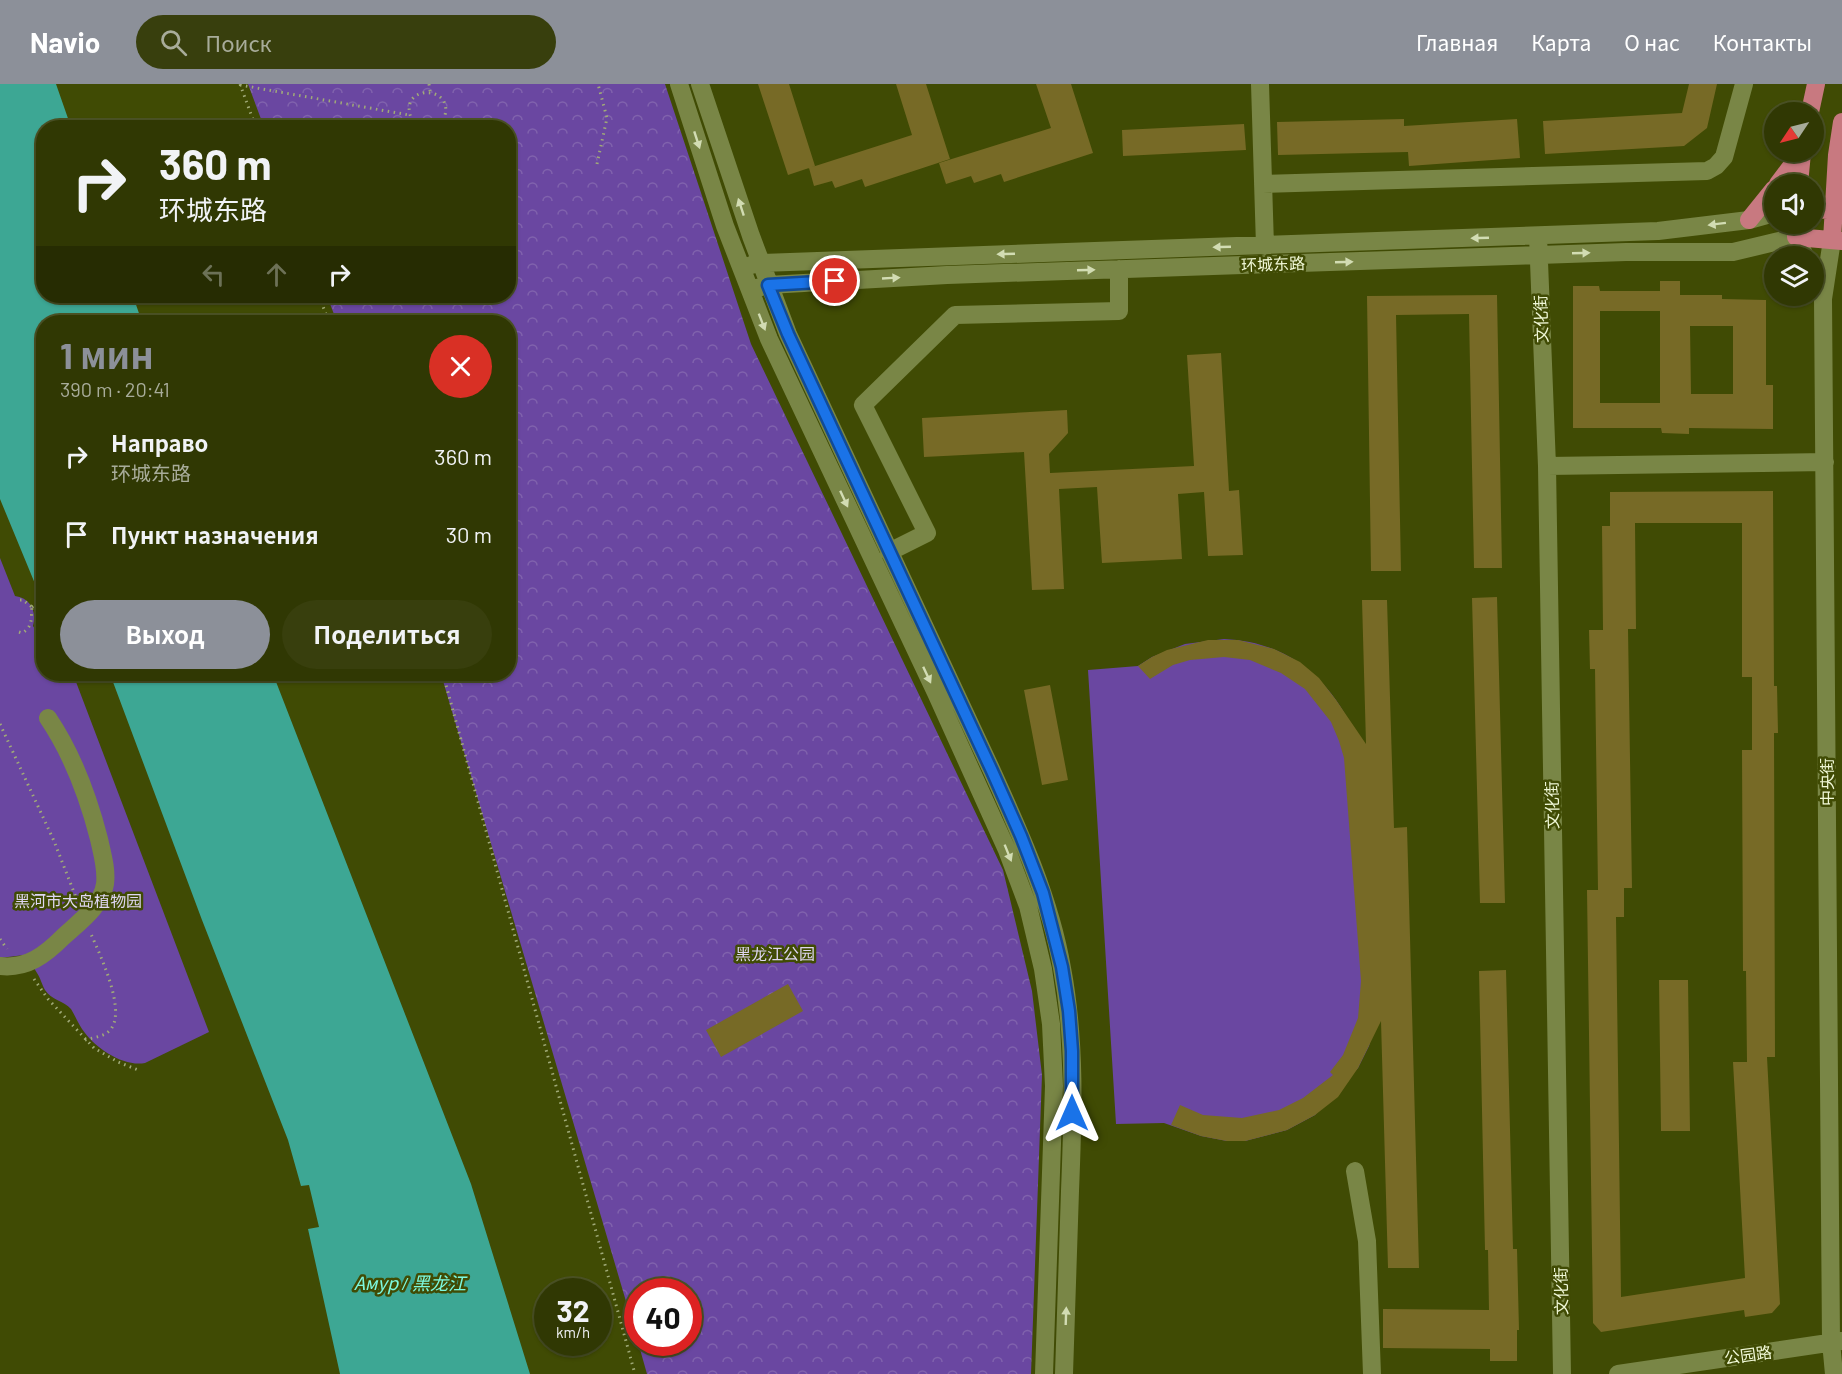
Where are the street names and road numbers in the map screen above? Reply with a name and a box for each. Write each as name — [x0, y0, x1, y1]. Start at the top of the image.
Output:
street label: 环城东路 — [1241, 253, 1305, 274]
street label: 文化街 — [1530, 295, 1551, 343]
street label: 中央街 — [1817, 758, 1836, 806]
street label: 文化街 — [1542, 781, 1561, 829]
street label: 文化街 — [1551, 1267, 1570, 1315]
street label: 公园路 — [1723, 1342, 1773, 1367]

